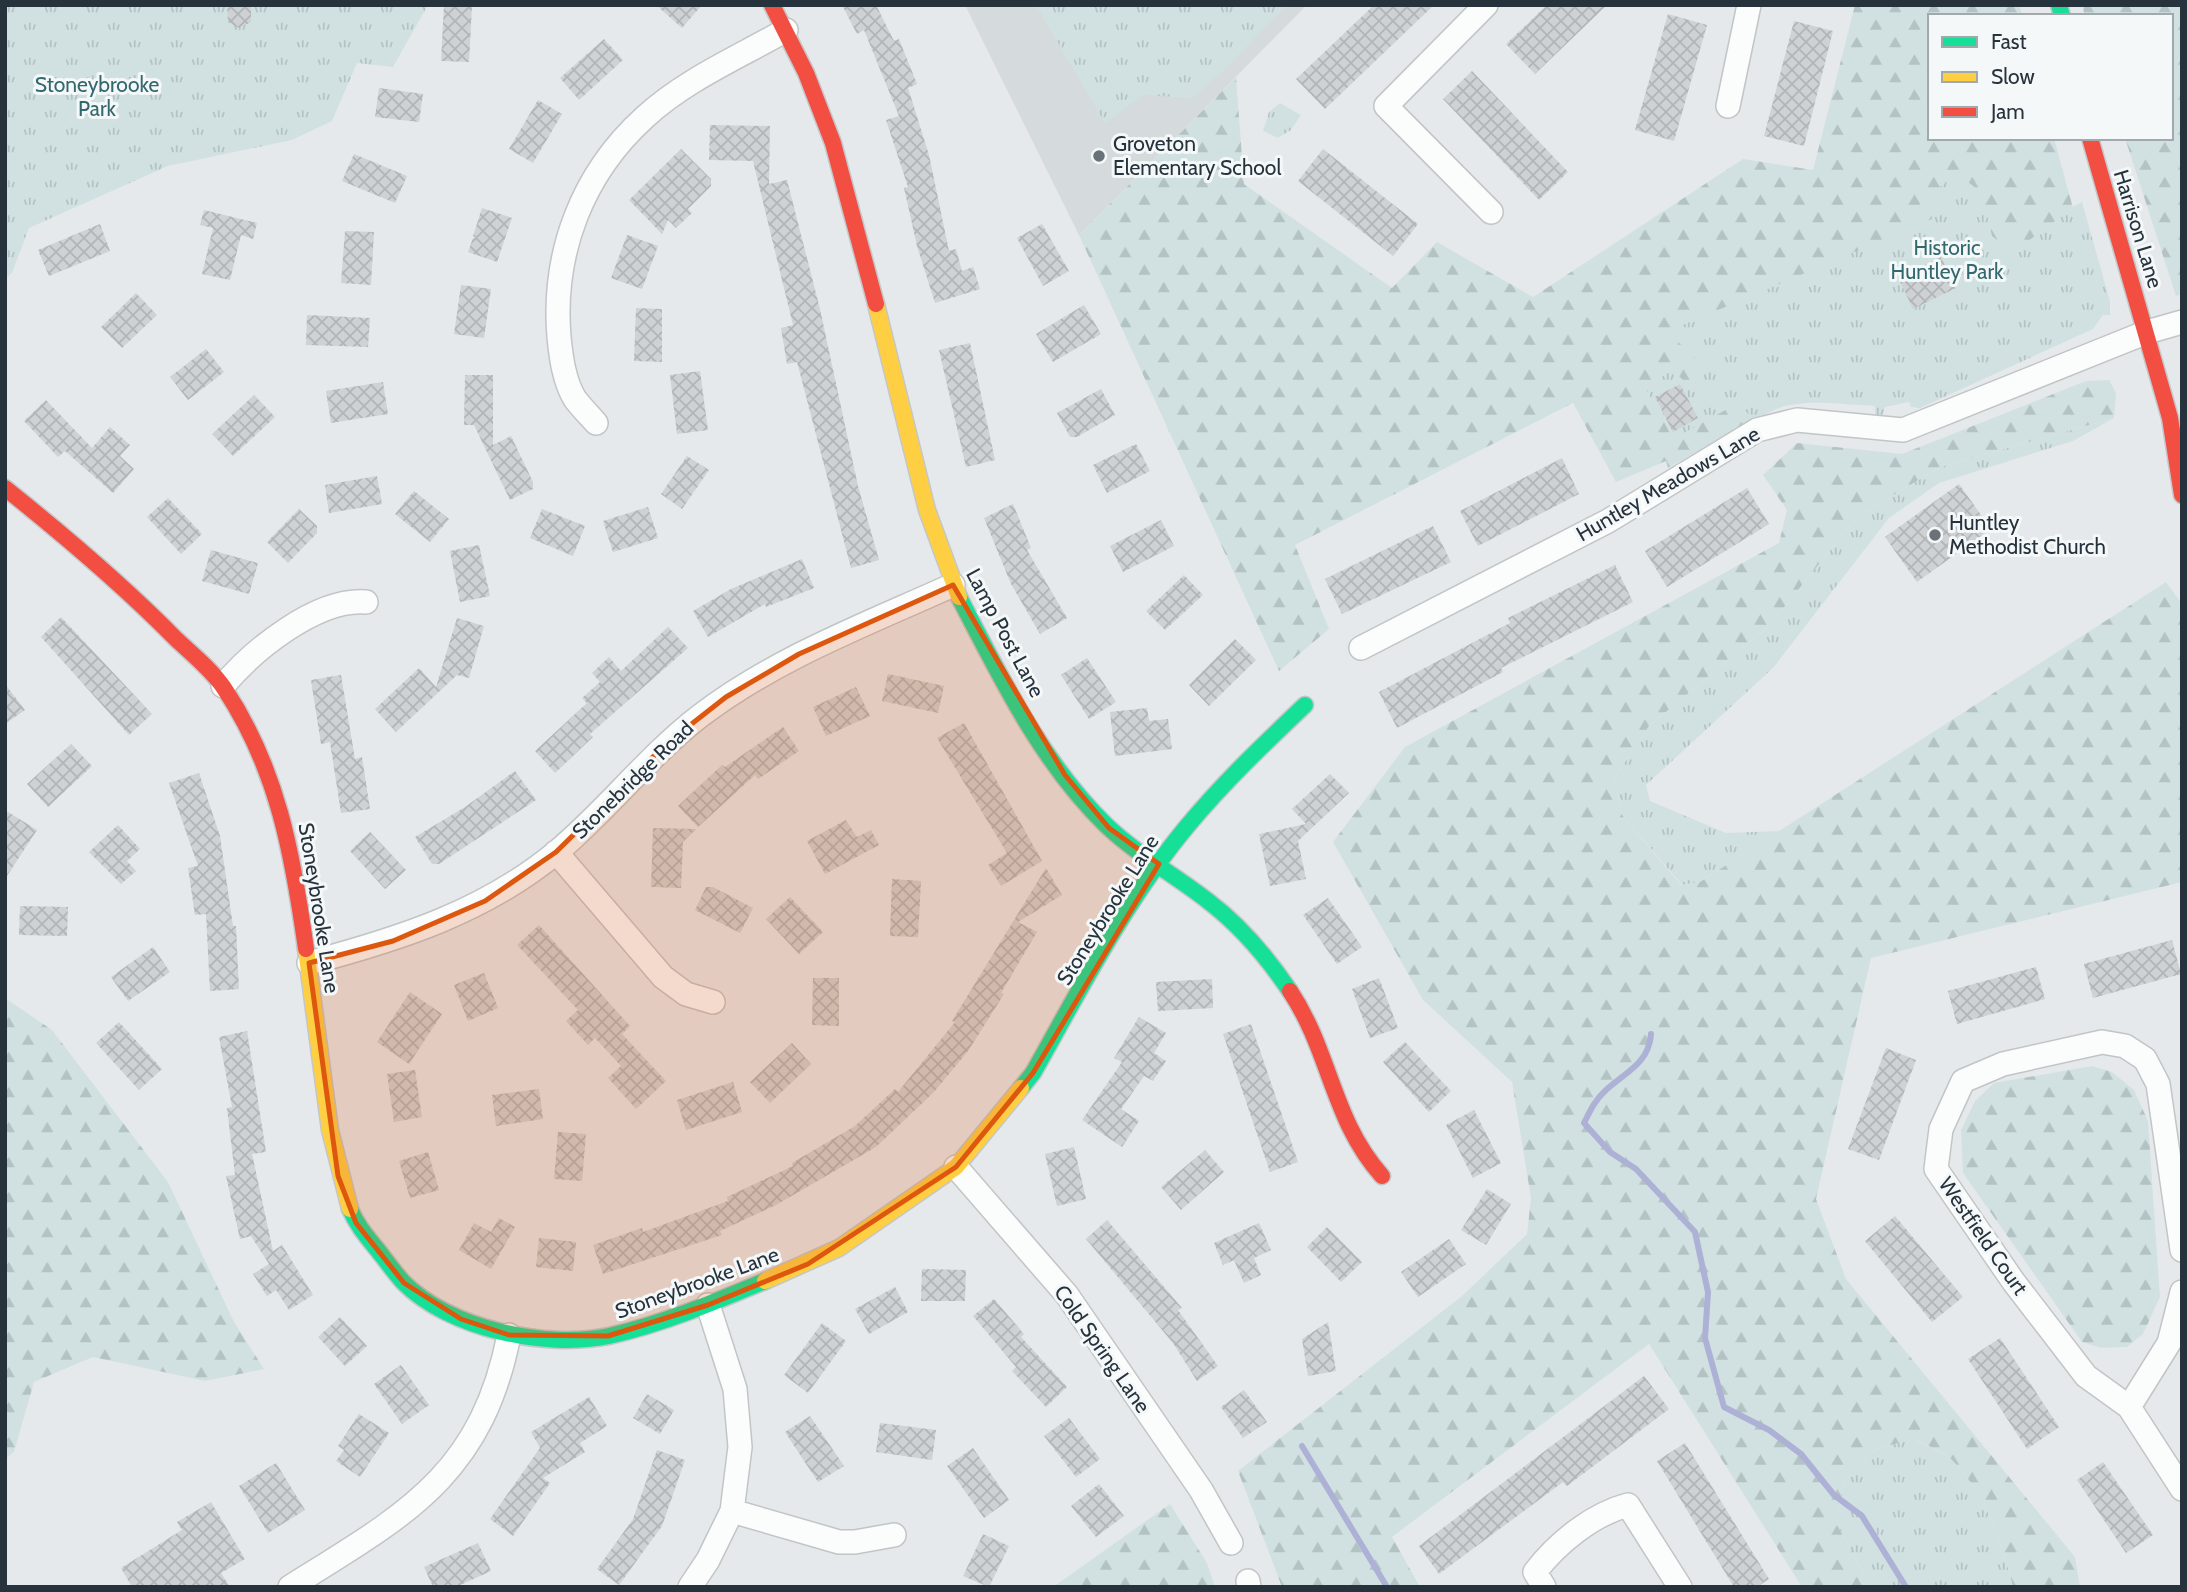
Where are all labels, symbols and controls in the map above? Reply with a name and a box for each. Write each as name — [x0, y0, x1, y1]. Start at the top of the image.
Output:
legend — [1928, 14, 2173, 140]
text: Fast — [1991, 29, 2027, 54]
text: Slow — [1991, 64, 2035, 89]
park label: Stoneybrooke Park — [35, 72, 159, 121]
text: Jam — [1990, 99, 2025, 124]
place label: Groveton Elementary School — [1113, 131, 1281, 180]
marker: Groveton Elementary School — [1091, 148, 1107, 164]
street label: Harrison Lane — [2109, 167, 2168, 291]
park label: Historic Huntley Park — [1891, 235, 2004, 284]
street label: Huntley Meadows Lane — [1572, 421, 1764, 546]
place label: Huntley Methodist Church — [1949, 510, 2106, 559]
marker: Huntley Methodist Church — [1927, 527, 1943, 543]
street label: Lamp Post Lane — [961, 564, 1050, 702]
street label: Stonebridge Road — [567, 715, 698, 844]
street label: Stoneybrooke Lane — [294, 821, 345, 995]
street label: Stoneybrooke Lane — [1051, 830, 1164, 989]
street label: Westfield Court — [1934, 1172, 2033, 1299]
street label: Stoneybrooke Lane — [612, 1241, 782, 1324]
street label: Cold Spring Lane — [1049, 1280, 1156, 1418]

